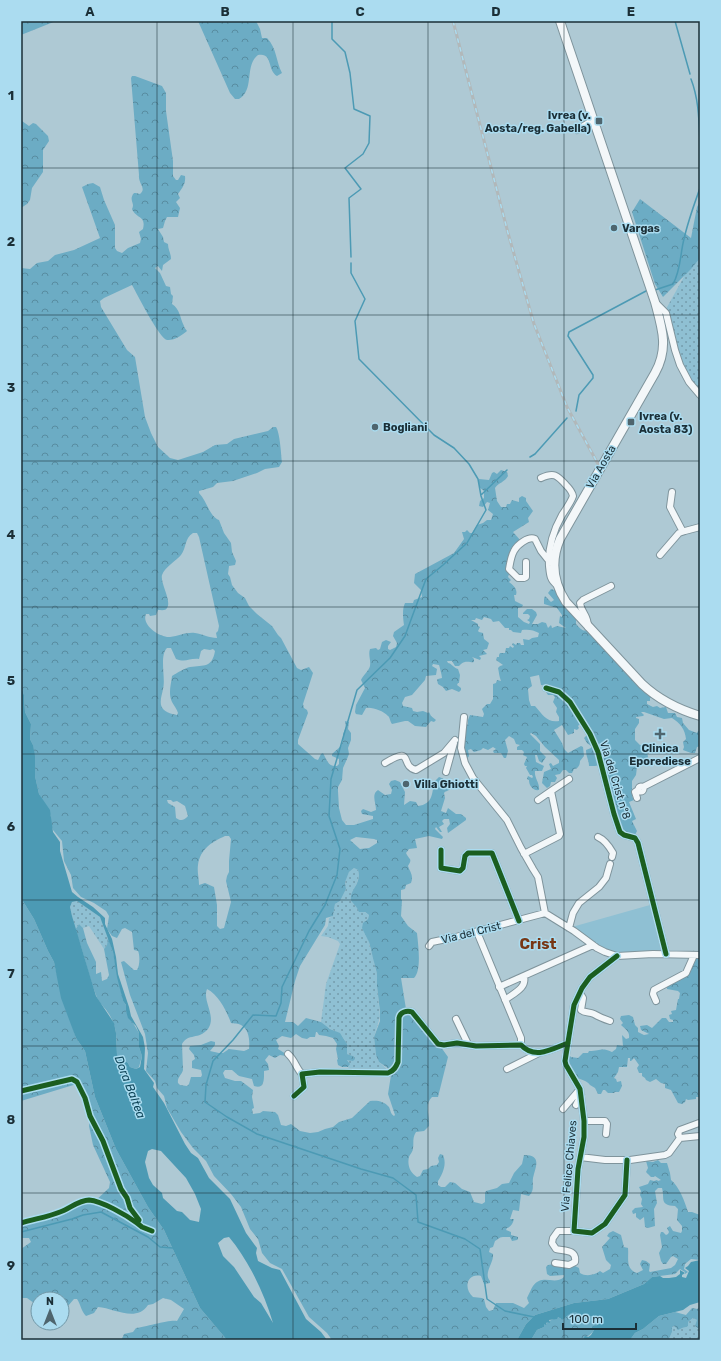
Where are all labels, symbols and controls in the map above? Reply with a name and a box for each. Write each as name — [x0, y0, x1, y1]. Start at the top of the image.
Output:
text: A — [85, 4, 95, 19]
text: B — [220, 4, 230, 19]
text: C — [355, 4, 365, 19]
text: D — [491, 4, 501, 19]
text: E — [627, 4, 635, 19]
text: 1 — [8, 88, 14, 103]
place label: Ivrea (v. Aosta/reg. Gabella) — [485, 109, 591, 135]
marker: Ivrea (v. Aosta/reg. Gabella) — [594, 116, 604, 126]
place label: Vargas — [622, 222, 660, 235]
marker: Vargas — [609, 223, 619, 233]
text: 2 — [7, 234, 15, 249]
text: 3 — [7, 380, 16, 395]
place label: Ivrea (v. Aosta 83) — [639, 410, 692, 436]
marker: Ivrea (v. Aosta 83) — [626, 417, 636, 427]
place label: Bogliani — [383, 421, 427, 434]
marker: Bogliani — [370, 422, 380, 432]
street label: Via Aosta — [583, 443, 619, 491]
text: 4 — [7, 527, 16, 542]
text: 5 — [7, 673, 15, 688]
marker: Clinica Eporediese — [654, 728, 666, 740]
street label: Via del Crist n°8 — [597, 739, 633, 821]
place label: Clinica Eporediese — [629, 742, 691, 768]
place label: Villa Ghiotti — [414, 778, 478, 791]
marker: Villa Ghiotti — [401, 779, 411, 789]
text: 6 — [7, 819, 16, 834]
street label: Via del Crist — [440, 919, 503, 947]
district label: Crist — [520, 935, 556, 953]
text: 7 — [7, 966, 15, 981]
water label: Dora Baltea — [112, 1054, 148, 1120]
text: 8 — [7, 1112, 16, 1127]
street label: Via Felice Chiaves — [559, 1119, 580, 1212]
text: 9 — [7, 1258, 15, 1273]
north arrow — [30, 1291, 70, 1331]
text: N — [46, 1295, 54, 1308]
scale bar — [563, 1305, 636, 1331]
text: 100 m — [569, 1312, 603, 1326]

